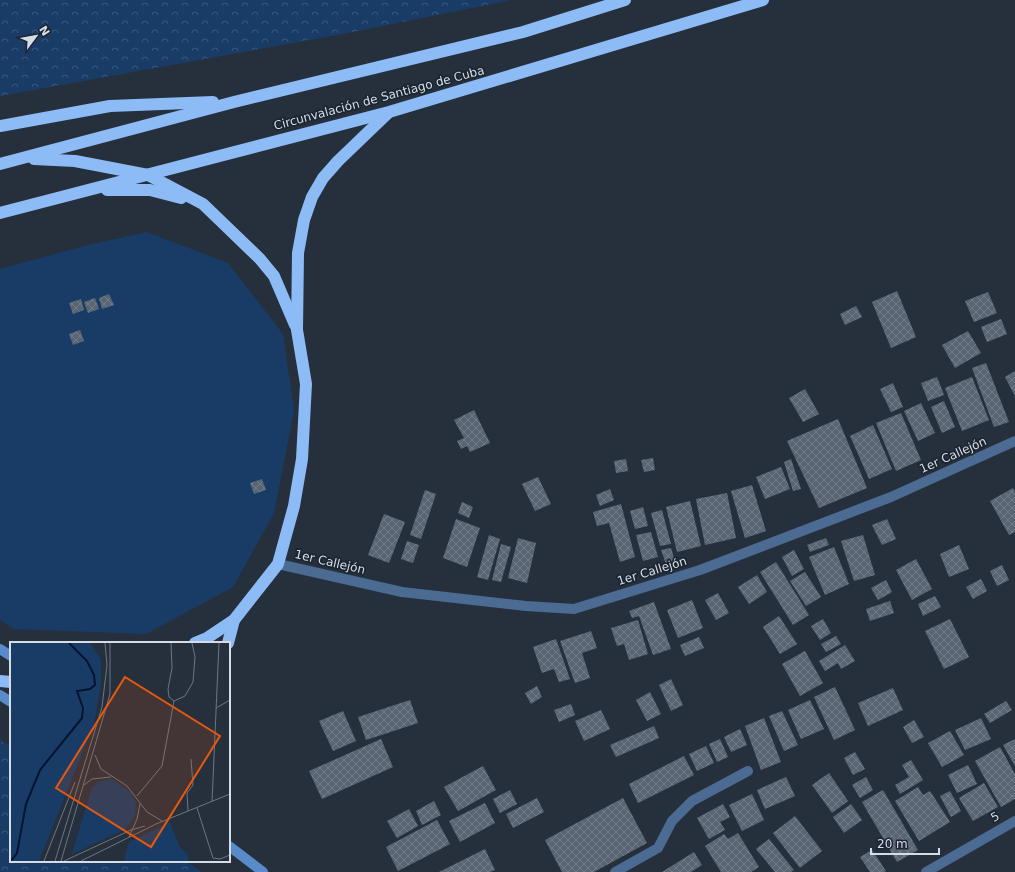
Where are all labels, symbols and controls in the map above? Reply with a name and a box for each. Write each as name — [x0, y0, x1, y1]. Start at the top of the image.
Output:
north arrow — [16, 16, 56, 56]
text: N — [36, 24, 52, 38]
street label: Circunvalación de Santiago de Cuba — [272, 63, 486, 133]
street label: 1er Callejón — [917, 434, 989, 476]
street label: 1er Callejón — [293, 547, 367, 577]
street label: 1er Callejón — [616, 554, 688, 588]
inset map — [10, 642, 230, 862]
street label: 5 — [988, 809, 1002, 825]
scale bar — [871, 830, 939, 856]
text: 20 m — [877, 837, 908, 851]

